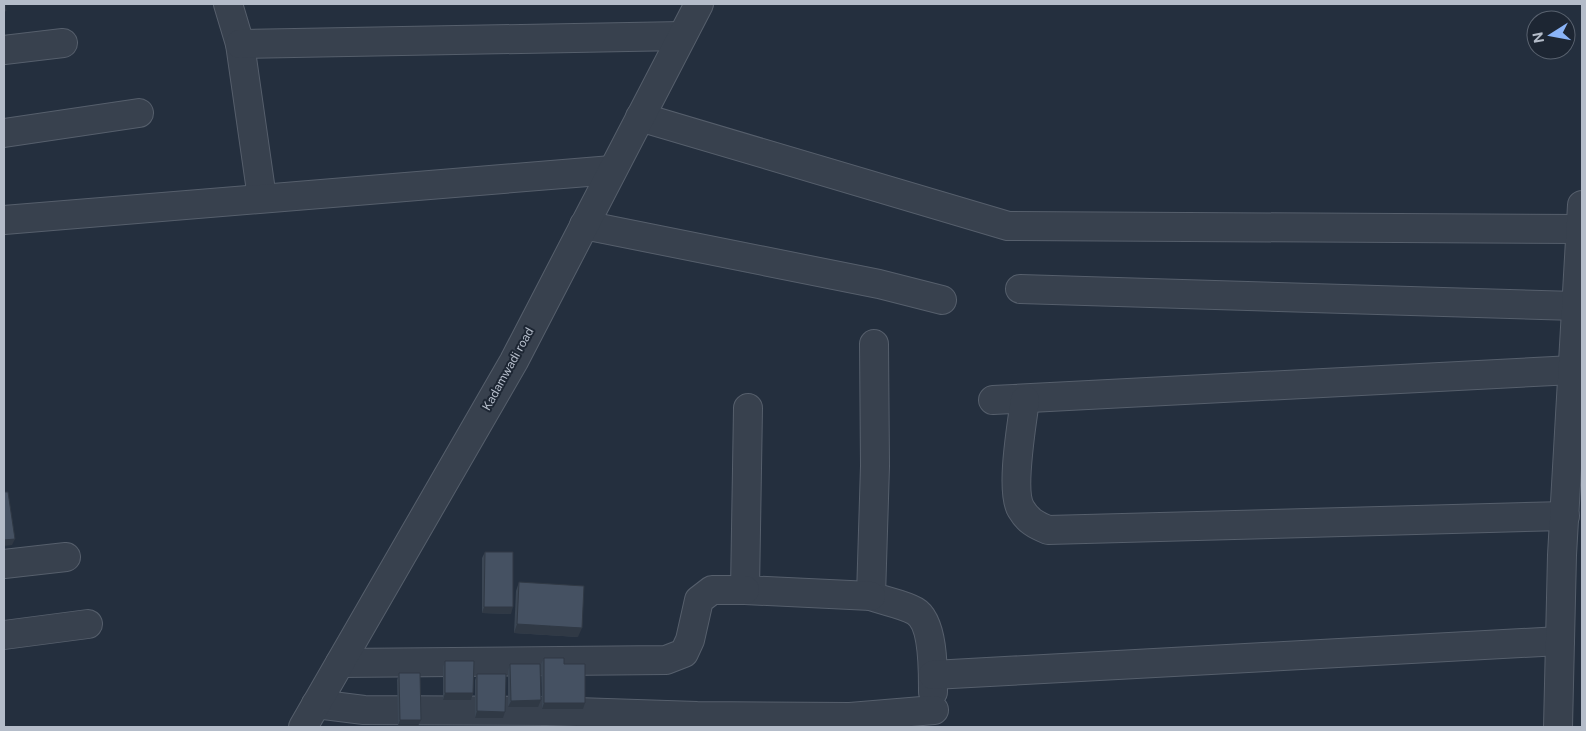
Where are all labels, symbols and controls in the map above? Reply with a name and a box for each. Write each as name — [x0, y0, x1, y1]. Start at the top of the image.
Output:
north arrow — [1526, 10, 1576, 60]
text: N — [1529, 31, 1547, 44]
street label: Kadamwadi road — [479, 325, 537, 413]

